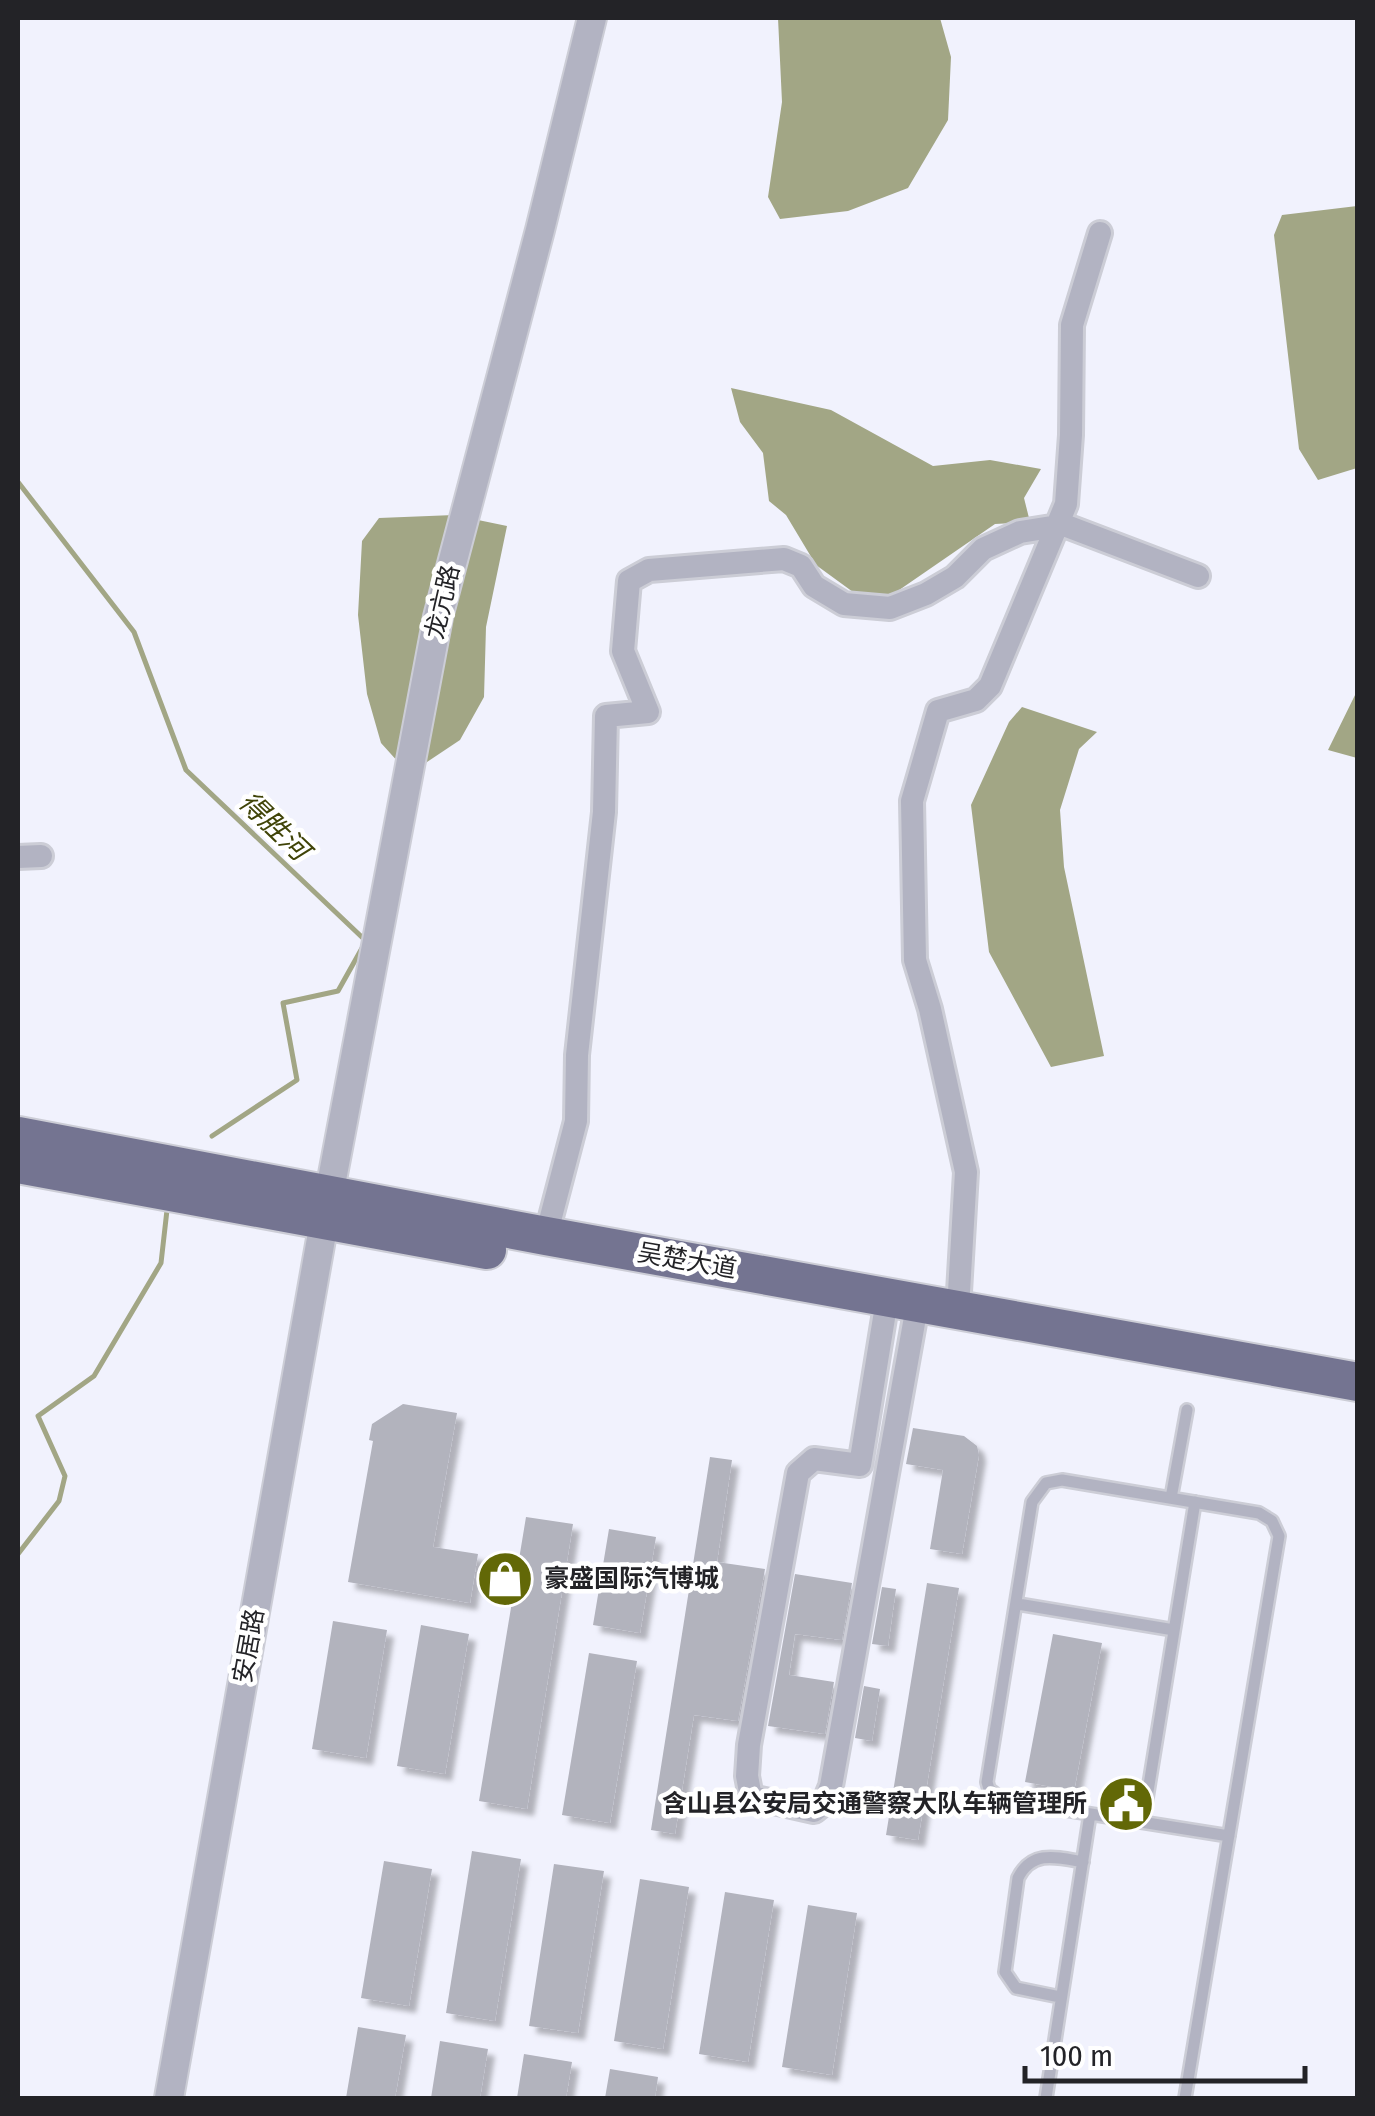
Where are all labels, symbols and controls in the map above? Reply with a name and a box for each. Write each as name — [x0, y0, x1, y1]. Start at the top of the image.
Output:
street label: 龙亢路 — [420, 562, 466, 642]
water label: 得胜河 — [232, 785, 319, 871]
street label: 吴楚大道 — [635, 1238, 739, 1284]
shop icon: 豪盛国际汽博城 — [475, 1549, 535, 1609]
place label: 豪盛国际汽博城 — [544, 1564, 719, 1594]
street label: 安居路 — [228, 1606, 270, 1686]
public building icon: 含山县公安局交通警察大队车辆管理所 — [1096, 1774, 1156, 1834]
place label: 含山县公安局交通警察大队车辆管理所 — [662, 1789, 1087, 1819]
scale bar — [1025, 2021, 1305, 2083]
text: 100 m — [1040, 2038, 1113, 2074]

